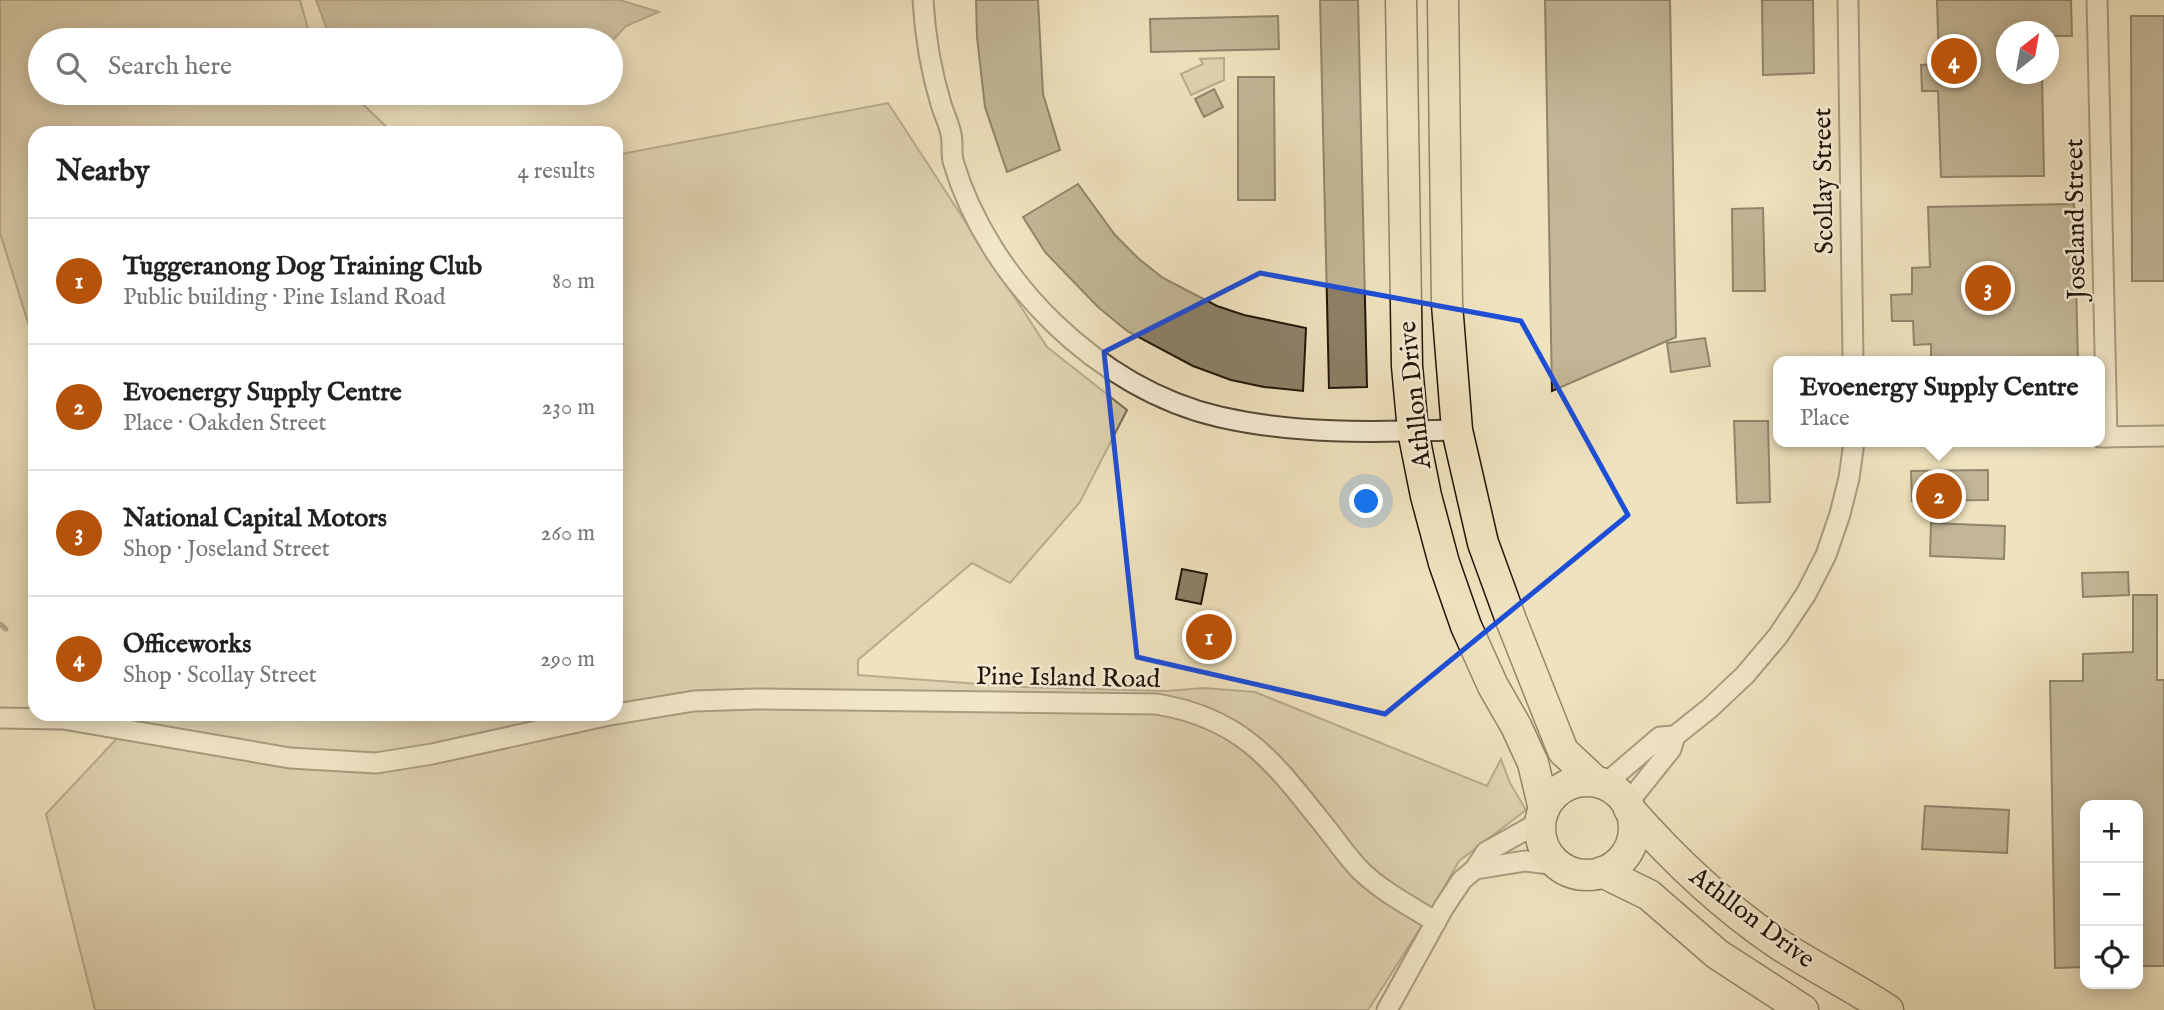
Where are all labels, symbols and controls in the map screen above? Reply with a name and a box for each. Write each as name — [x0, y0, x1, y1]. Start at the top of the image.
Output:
north arrow — [1996, 21, 2059, 84]
search box — [28, 28, 623, 105]
pin: 4 — [1931, 35, 1977, 87]
icon: search — [52, 48, 90, 86]
text: Search here — [108, 50, 232, 83]
street label: Scollay Street — [1806, 107, 1842, 255]
street label: Joseland Street — [2058, 138, 2094, 303]
text: Nearby — [56, 153, 149, 191]
text: 4 results — [517, 157, 595, 186]
text: Tuggeranong Dog Training Club — [123, 250, 482, 283]
pin: 3 — [1965, 262, 2011, 314]
text: 1 — [75, 267, 83, 296]
text: 80 m — [552, 267, 595, 296]
text: Public building · Pine Island Road — [123, 283, 445, 312]
street label: Athllon Drive — [1391, 319, 1439, 472]
popup — [1773, 356, 2105, 447]
text: Evoenergy Supply Centre — [1800, 371, 2078, 404]
text: Evoenergy Supply Centre — [123, 376, 402, 409]
text: 2 — [74, 393, 84, 422]
text: 230 m — [542, 393, 595, 422]
text: Place — [1800, 404, 1850, 433]
text: Place · Oakden Street — [123, 409, 327, 438]
pin: 2 — [1916, 470, 1962, 522]
your location — [1349, 484, 1383, 518]
text: National Capital Motors — [123, 502, 387, 535]
text: 3 — [75, 519, 83, 548]
text: 260 m — [540, 519, 595, 548]
text: Shop · Joseland Street — [123, 535, 330, 564]
pin: 1 — [1186, 611, 1232, 663]
text: Officeworks — [123, 628, 251, 661]
text: 4 — [73, 645, 85, 674]
text: 290 m — [540, 645, 595, 674]
street label: Pine Island Road — [976, 660, 1161, 696]
text: Shop · Scollay Street — [123, 661, 317, 690]
map controls — [2080, 800, 2143, 989]
button: + — [2080, 800, 2143, 863]
street label: Athllon Drive — [1682, 860, 1821, 976]
button: − — [2080, 863, 2143, 926]
button: locate — [2080, 926, 2143, 989]

